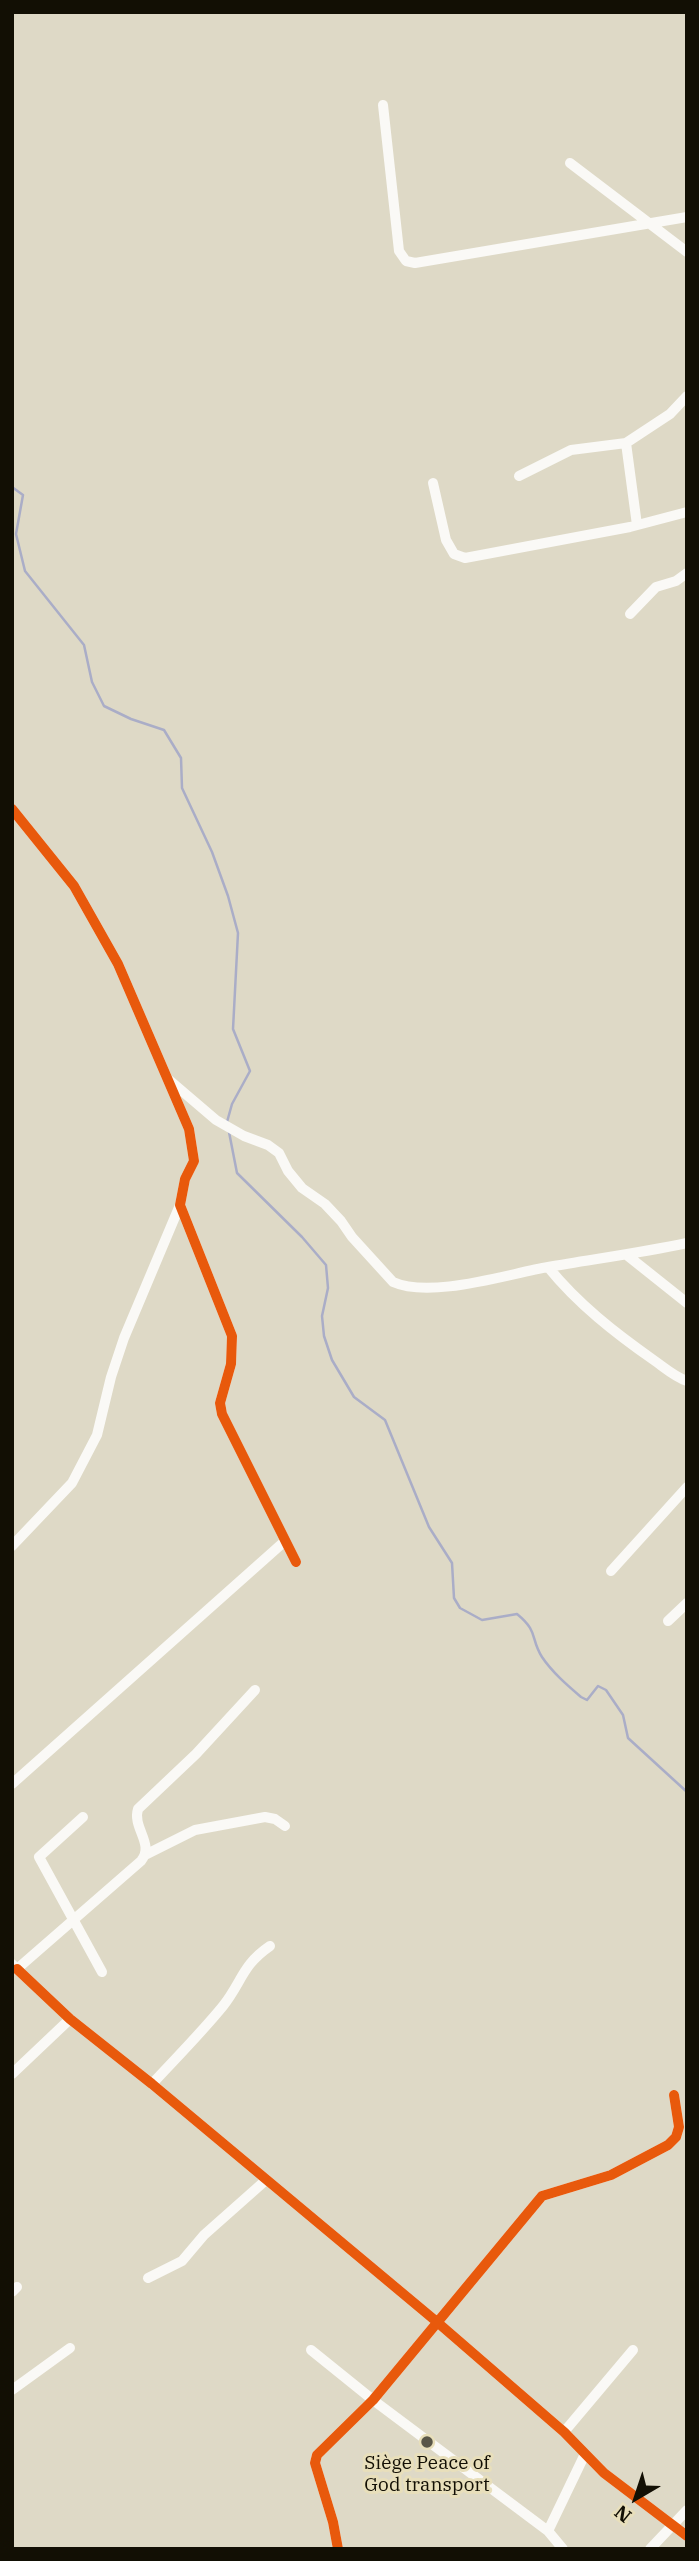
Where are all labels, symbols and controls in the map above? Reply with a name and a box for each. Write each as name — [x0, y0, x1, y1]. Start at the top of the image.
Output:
marker: Siège Peace of God transport — [419, 2434, 435, 2450]
place label: Siège Peace of God transport — [364, 2453, 490, 2497]
north arrow — [601, 2463, 671, 2533]
text: N — [609, 2500, 636, 2528]

